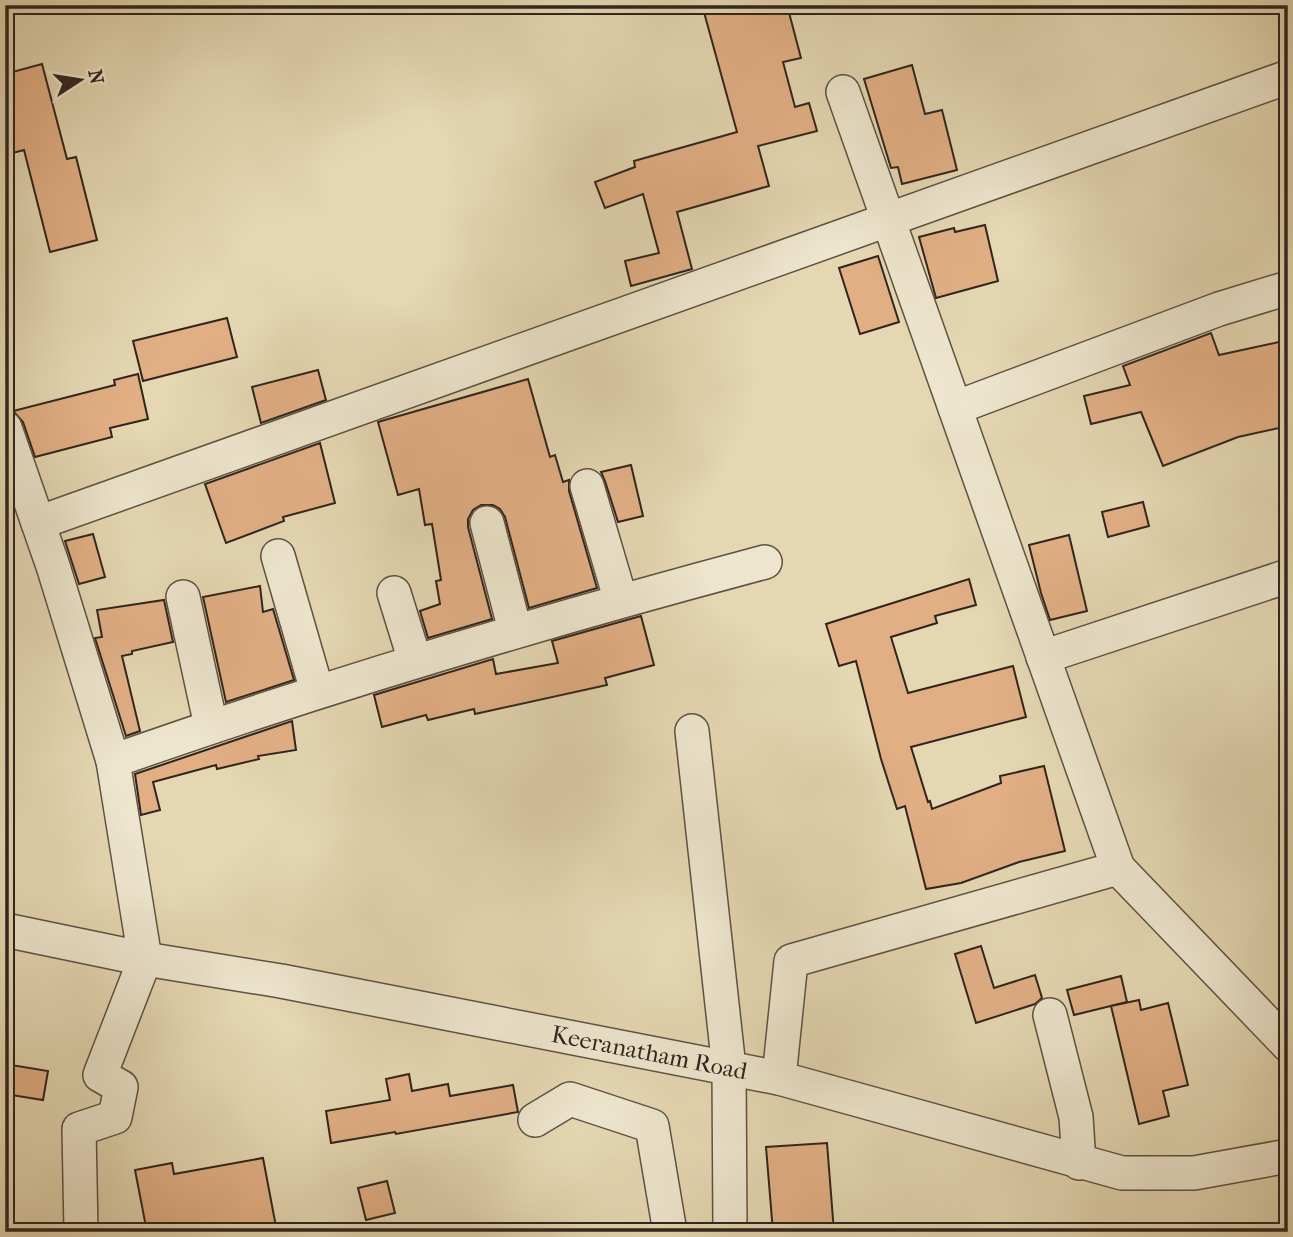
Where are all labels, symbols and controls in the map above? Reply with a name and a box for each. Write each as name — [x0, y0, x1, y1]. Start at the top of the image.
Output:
north arrow — [46, 46, 116, 116]
text: N — [83, 67, 108, 87]
street label: Keeranatham Road — [549, 1020, 751, 1086]

